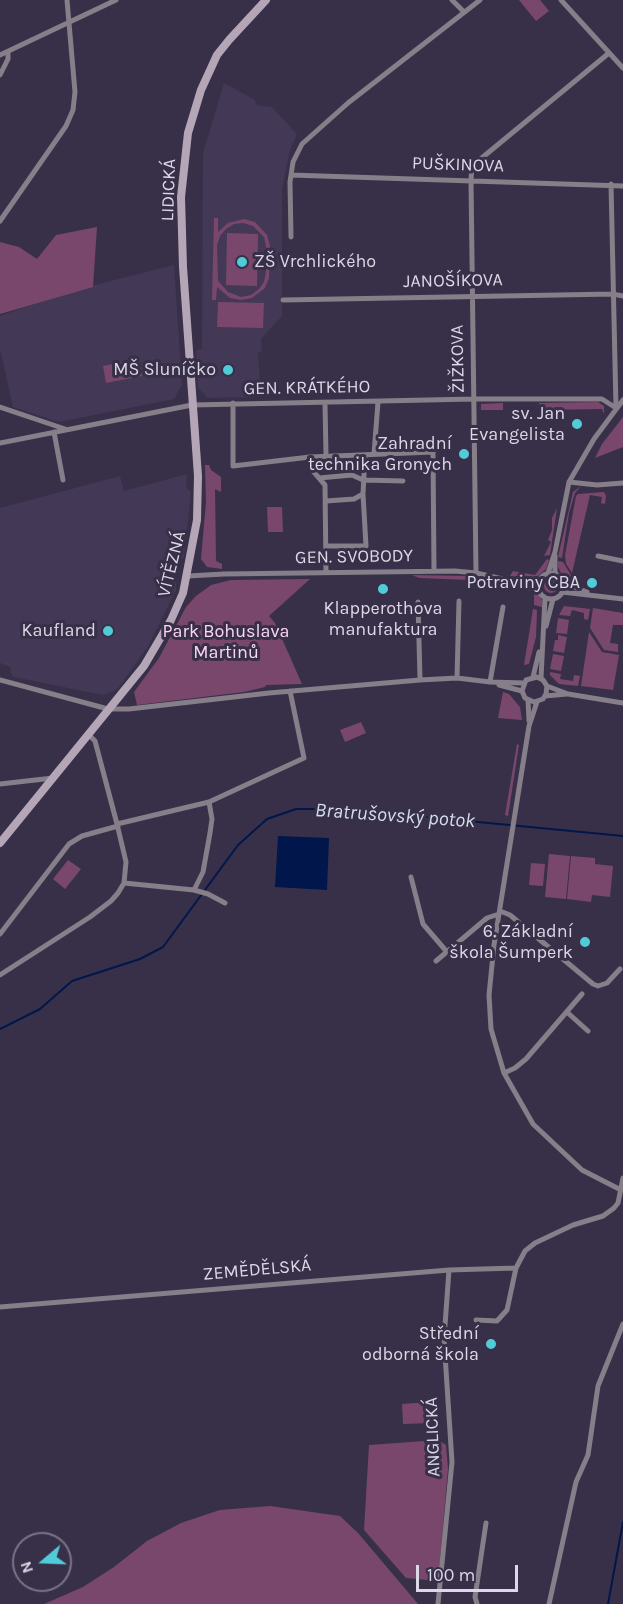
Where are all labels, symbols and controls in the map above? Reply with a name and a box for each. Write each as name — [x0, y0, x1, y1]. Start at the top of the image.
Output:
street label: PUŠKINOVA — [412, 153, 504, 177]
street label: LIDICKÁ — [157, 158, 181, 222]
place label: ZŠ Vrchlického — [254, 251, 376, 273]
marker: ZŠ Vrchlického — [235, 255, 249, 269]
street label: JANOŠÍKOVA — [403, 269, 503, 293]
street label: ŽIŽKOVA — [447, 324, 469, 394]
place label: MŠ Sluníčko — [113, 359, 216, 381]
marker: MŠ Sluníčko — [221, 363, 235, 377]
street label: GEN. KRÁTKÉHO — [243, 376, 371, 400]
place label: sv. Jan Evangelista — [469, 403, 565, 446]
marker: sv. Jan Evangelista — [570, 417, 584, 431]
place label: Zahradní technika Gronych — [308, 433, 452, 476]
marker: Zahradní technika Gronych — [457, 447, 471, 461]
street label: VÍTĚZNÁ — [153, 529, 191, 599]
street label: GEN. SVOBODY — [295, 545, 413, 569]
place label: Potraviny CBA — [467, 572, 580, 594]
marker: Potraviny CBA — [585, 576, 599, 590]
marker: Klapperothova manufaktura — [376, 582, 390, 596]
place label: Klapperothova manufaktura — [324, 598, 442, 640]
place label: Kaufland — [22, 620, 96, 642]
park label: Park Bohuslava Martinů — [163, 621, 289, 664]
marker: Kaufland — [101, 624, 115, 638]
water label: Bratrušovský potok — [314, 798, 476, 834]
place label: 6. Základní škola Šumperk — [449, 921, 573, 964]
marker: 6. Základní škola Šumperk — [578, 935, 592, 949]
street label: ZEMĚDĚLSKÁ — [202, 1255, 312, 1285]
place label: Střední odborná škola — [362, 1323, 479, 1366]
marker: Střední odborná škola — [484, 1337, 498, 1351]
street label: ANGLICKÁ — [421, 1397, 445, 1477]
north arrow — [12, 1532, 72, 1592]
scale bar — [419, 1553, 521, 1591]
text: N — [16, 1559, 37, 1576]
text: 100 m — [427, 1564, 475, 1586]

